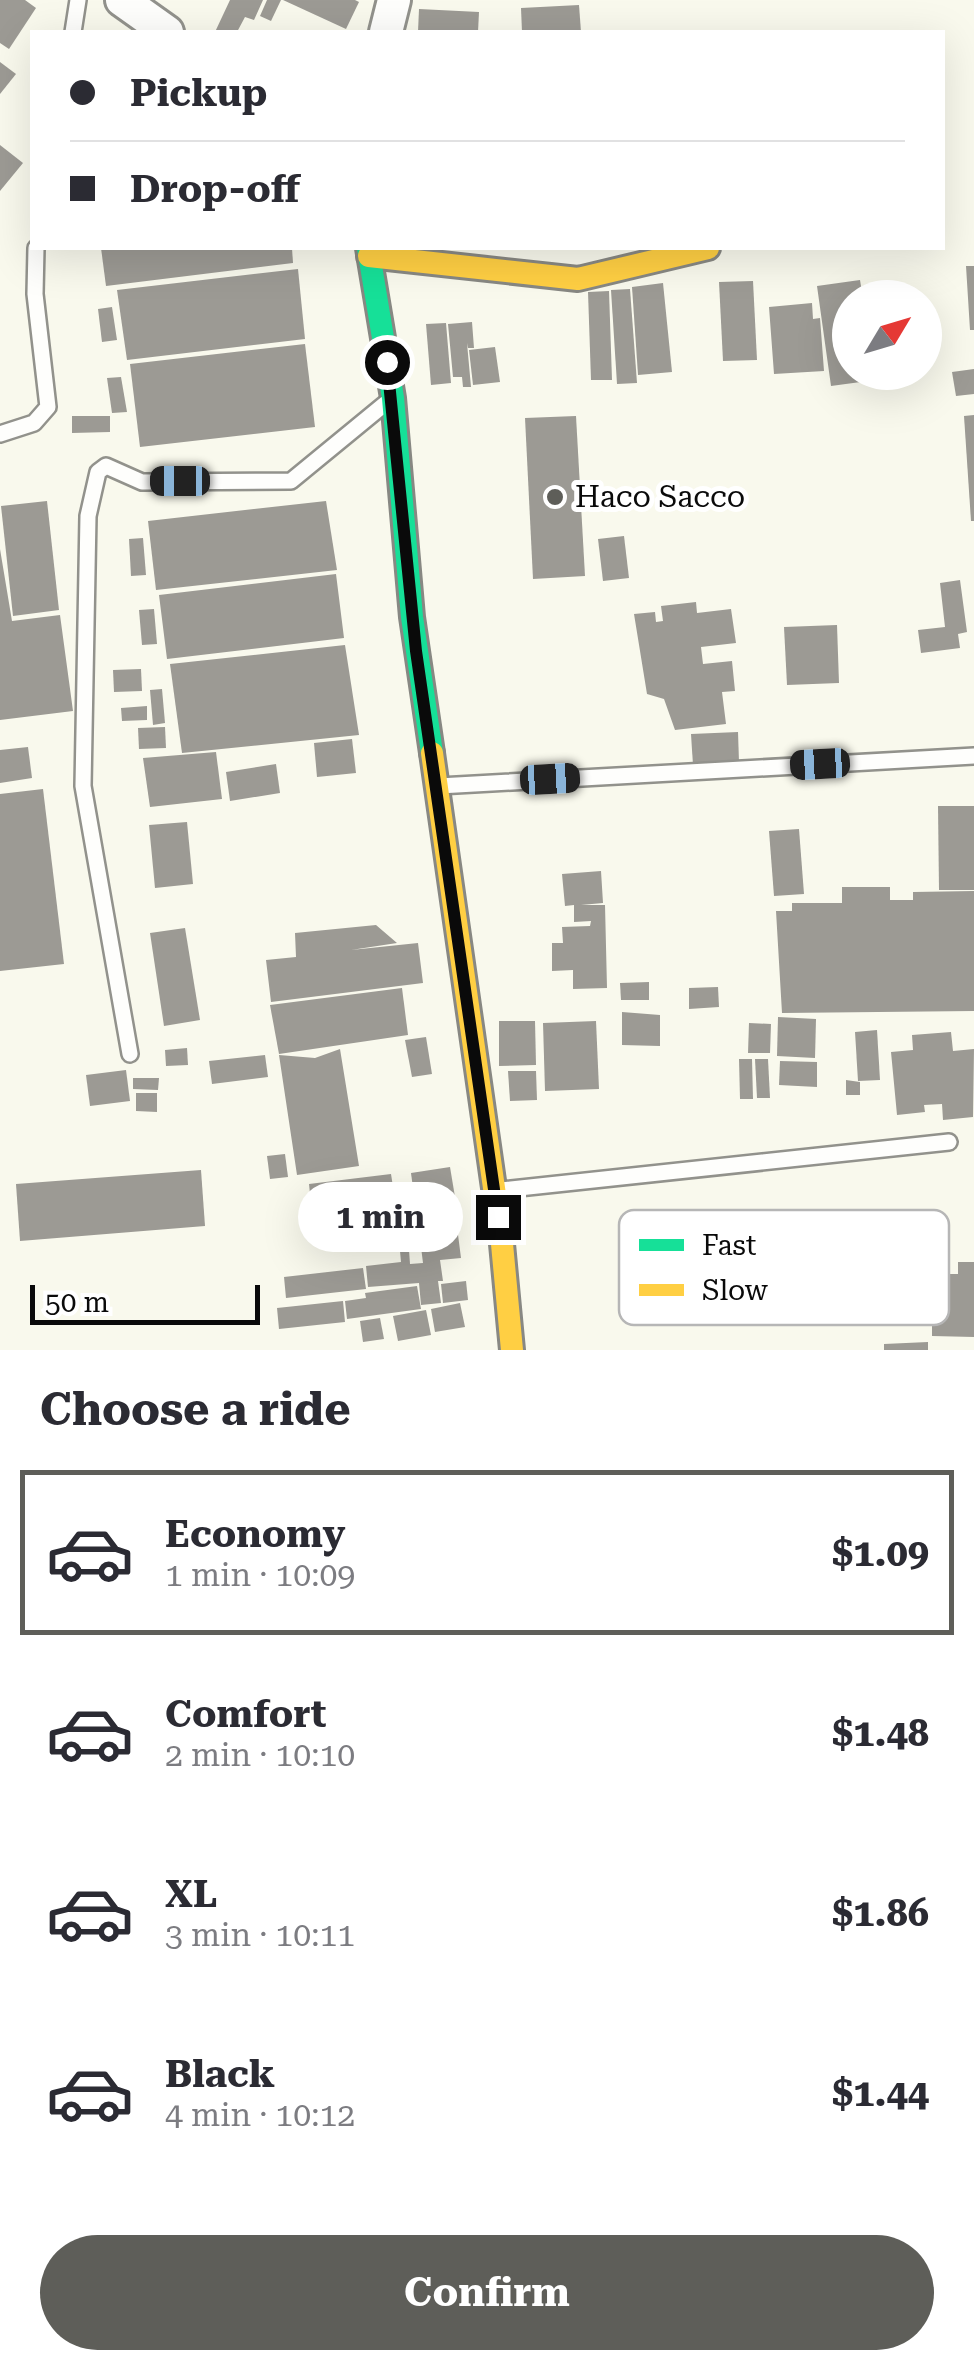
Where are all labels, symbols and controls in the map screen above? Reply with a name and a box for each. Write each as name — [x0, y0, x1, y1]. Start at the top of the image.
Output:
text: Pickup — [130, 71, 267, 115]
text: Drop-off — [130, 167, 300, 211]
north arrow — [832, 280, 942, 390]
map controls — [832, 280, 942, 390]
route start — [365, 340, 410, 385]
car — [150, 466, 210, 496]
place label: Haco Sacco — [575, 479, 745, 514]
marker: Haco Sacco — [544, 486, 566, 508]
car — [789, 747, 851, 781]
car — [519, 762, 581, 796]
callout: 1 min — [298, 1182, 463, 1252]
route end — [476, 1195, 521, 1240]
text: 1 min — [336, 1198, 425, 1236]
legend — [619, 1210, 949, 1325]
text: Fast — [702, 1229, 756, 1262]
text: Slow — [702, 1274, 769, 1307]
scale bar — [30, 1280, 260, 1324]
text: 50 m — [45, 1286, 109, 1319]
text: Choose a ride — [40, 1383, 351, 1436]
icon: car — [45, 1508, 135, 1598]
text: Economy — [165, 1512, 345, 1556]
text: $1.09 — [832, 1531, 929, 1575]
text: 1 min · 10:09 — [165, 1556, 355, 1594]
icon: car — [45, 1688, 135, 1778]
text: Comfort — [165, 1692, 326, 1736]
text: $1.48 — [832, 1711, 929, 1755]
text: 2 min · 10:10 — [165, 1736, 355, 1774]
icon: car — [45, 1868, 135, 1958]
text: XL — [165, 1872, 217, 1916]
text: $1.86 — [832, 1891, 929, 1935]
text: 3 min · 10:11 — [165, 1916, 355, 1954]
icon: car — [45, 2048, 135, 2138]
text: Black — [165, 2052, 275, 2096]
text: $1.44 — [832, 2071, 929, 2115]
text: 4 min · 10:12 — [165, 2096, 355, 2134]
button: Confirm — [40, 2235, 934, 2350]

